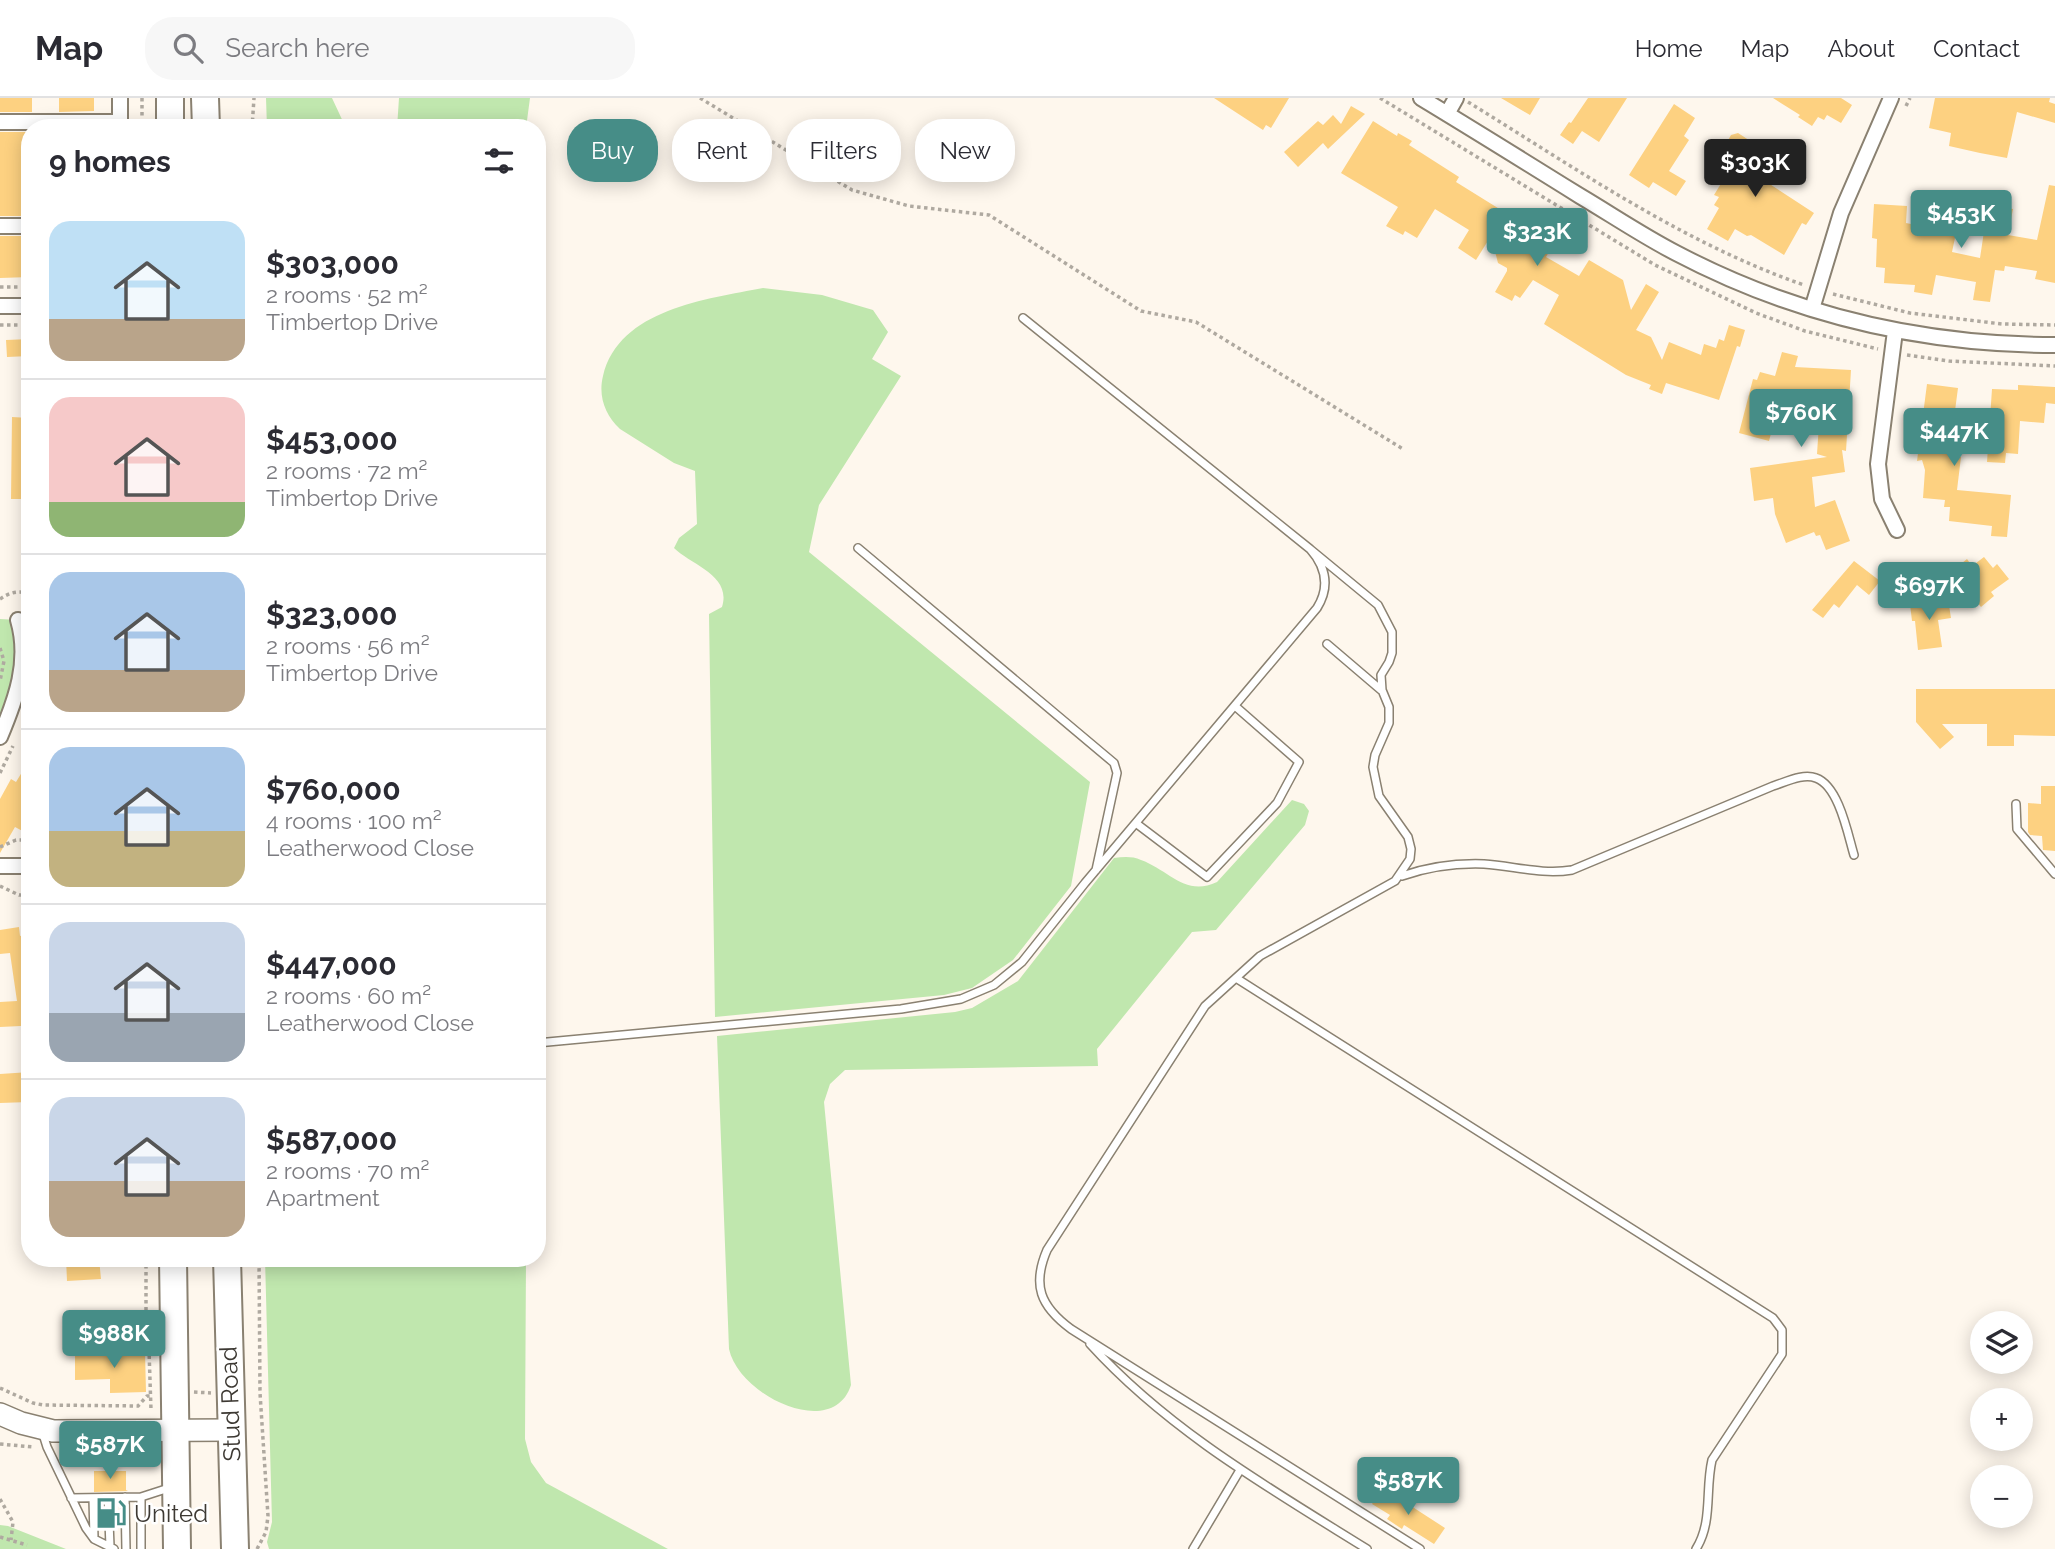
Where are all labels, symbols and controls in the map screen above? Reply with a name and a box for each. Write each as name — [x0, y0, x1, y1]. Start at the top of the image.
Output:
search box — [145, 17, 635, 80]
text: Map — [35, 29, 103, 68]
icon: search — [169, 29, 207, 67]
text: Search here — [225, 33, 370, 63]
text: Home — [1635, 34, 1703, 63]
text: Map — [1741, 34, 1789, 63]
text: About — [1827, 34, 1895, 63]
text: Contact — [1933, 34, 2020, 63]
chip: Buy — [567, 119, 658, 182]
chip: Rent — [672, 119, 772, 182]
chip: Filters — [786, 119, 901, 182]
chip: New — [915, 119, 1015, 182]
pin: $303K — [1706, 140, 1804, 199]
icon: filters — [480, 142, 518, 180]
text: 9 homes — [49, 144, 171, 179]
text: $303K — [1720, 148, 1790, 175]
pin: $453K — [1912, 190, 2010, 250]
text: $453K — [1927, 199, 1995, 226]
pin: $323K — [1488, 208, 1586, 268]
text: $323K — [1503, 217, 1571, 244]
text: $303,000 — [266, 246, 399, 281]
icon: home — [105, 249, 189, 333]
text: 2 rooms · 52 m² — [266, 281, 428, 308]
text: Timbertop Drive — [266, 308, 438, 335]
pin: $760K — [1752, 390, 1850, 449]
text: $760K — [1766, 398, 1836, 425]
pin: $447K — [1905, 408, 2003, 468]
text: $447K — [1919, 417, 1989, 444]
text: $453,000 — [266, 422, 398, 457]
icon: home — [105, 425, 189, 509]
text: 2 rooms · 72 m² — [266, 457, 427, 484]
text: Timbertop Drive — [266, 484, 438, 511]
pin: $697K — [1880, 562, 1978, 622]
text: $697K — [1894, 571, 1964, 598]
text: $323,000 — [266, 597, 397, 632]
icon: home — [105, 600, 189, 684]
text: 2 rooms · 56 m² — [266, 632, 430, 659]
text: Timbertop Drive — [266, 659, 438, 686]
text: $760,000 — [266, 772, 401, 807]
icon: home — [105, 775, 189, 859]
text: 4 rooms · 100 m² — [266, 807, 442, 834]
text: Leatherwood Close — [266, 834, 474, 861]
text: $447,000 — [266, 947, 397, 982]
icon: home — [105, 950, 189, 1034]
text: 2 rooms · 60 m² — [266, 982, 431, 1009]
text: Leatherwood Close — [266, 1009, 474, 1036]
text: $587,000 — [266, 1122, 397, 1157]
icon: home — [105, 1125, 189, 1209]
text: 2 rooms · 70 m² — [266, 1157, 429, 1184]
text: Apartment — [266, 1184, 380, 1211]
pin: $988K — [65, 1310, 163, 1370]
map controls — [1970, 1311, 2033, 1528]
button: layers — [1970, 1311, 2033, 1374]
text: $988K — [78, 1319, 150, 1346]
street label: Stud Road — [213, 1346, 247, 1462]
button: + — [1970, 1388, 2033, 1451]
pin: $587K — [61, 1422, 159, 1481]
text: $587K — [75, 1430, 145, 1457]
pin: $587K — [1359, 1458, 1457, 1517]
button: − — [1970, 1465, 2033, 1528]
text: $587K — [1373, 1466, 1443, 1493]
fuel station icon: United — [94, 1496, 128, 1530]
place label: United — [134, 1499, 208, 1528]

